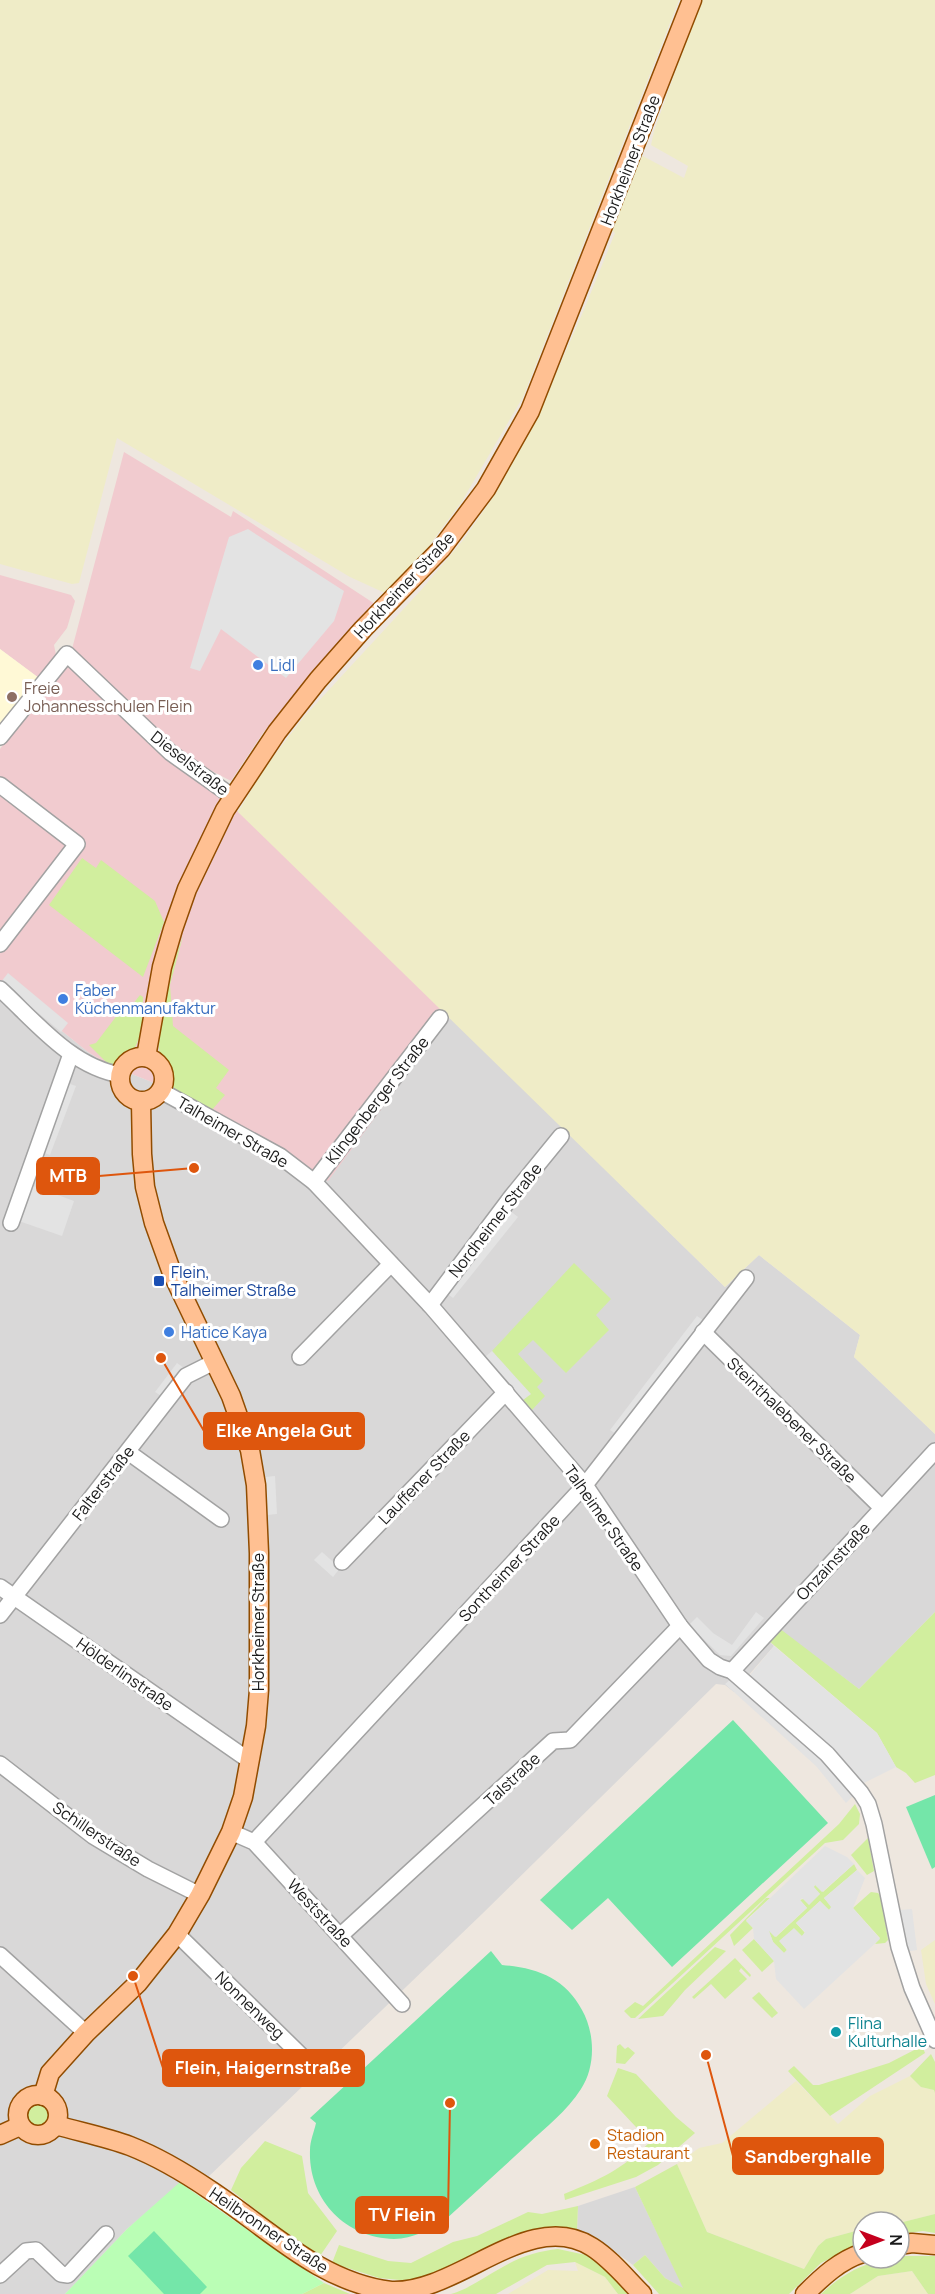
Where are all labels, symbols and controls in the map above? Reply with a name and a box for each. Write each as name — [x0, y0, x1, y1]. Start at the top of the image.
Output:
street label: Horkheimer Straße — [595, 92, 665, 228]
street label: Horkheimer Straße — [349, 527, 459, 643]
place label: Lidl — [270, 654, 295, 676]
marker: Lidl — [251, 658, 265, 672]
place label: Freie Johannesschulen Flein — [24, 677, 192, 717]
marker: Freie Johannesschulen Flein — [5, 690, 19, 704]
street label: Dieselstraße — [146, 726, 234, 800]
place label: Faber Küchenmanufaktur — [75, 979, 216, 1019]
marker: Faber Küchenmanufaktur — [56, 992, 70, 1006]
street label: Klingenberger Straße — [320, 1032, 434, 1168]
street label: Talheimer Straße — [173, 1091, 293, 1173]
callout: MTB — [37, 1158, 99, 1194]
street label: Nordheimer Straße — [443, 1158, 547, 1282]
text: MTB — [49, 1163, 87, 1187]
place label: Flein, Talheimer Straße — [171, 1261, 296, 1301]
marker: Flein, Talheimer Straße — [152, 1274, 166, 1288]
place label: Hatice Kaya — [181, 1321, 267, 1343]
marker: Hatice Kaya — [162, 1325, 176, 1339]
street label: Steinthalebener Straße — [722, 1352, 862, 1488]
callout: Elke Angela Gut — [204, 1413, 364, 1449]
text: Elke Angela Gut — [216, 1418, 352, 1442]
street label: Lauffener Straße — [373, 1425, 475, 1529]
street label: Falterstraße — [67, 1441, 139, 1525]
street label: Talheimer Straße — [559, 1460, 649, 1576]
street label: Sontheimer Straße — [453, 1510, 565, 1626]
street label: Onzainstraße — [791, 1517, 875, 1605]
street label: Horkheimer Straße — [247, 1553, 269, 1691]
street label: Hölderlinstraße — [72, 1632, 178, 1716]
street label: Talstraße — [479, 1747, 545, 1811]
street label: Schillerstraße — [48, 1796, 146, 1872]
street label: Weststraße — [283, 1874, 357, 1952]
street label: Nonnenweg — [210, 1966, 290, 2044]
place label: Flina Kulturhalle — [848, 2012, 927, 2052]
marker: Flina Kulturhalle — [829, 2025, 843, 2039]
callout: Flein, Haigernstraße — [163, 2050, 364, 2086]
text: Flein, Haigernstraße — [175, 2055, 351, 2079]
place label: Stadion Restaurant — [607, 2124, 690, 2164]
marker: Stadion Restaurant — [588, 2137, 602, 2151]
callout: Sandberghalle — [733, 2138, 883, 2174]
text: Sandberghalle — [745, 2144, 872, 2168]
street label: Heilbronner Straße — [205, 2182, 333, 2278]
callout: TV Flein — [356, 2197, 448, 2233]
text: TV Flein — [368, 2202, 436, 2226]
north arrow — [851, 2210, 911, 2270]
text: N — [885, 2234, 907, 2246]

